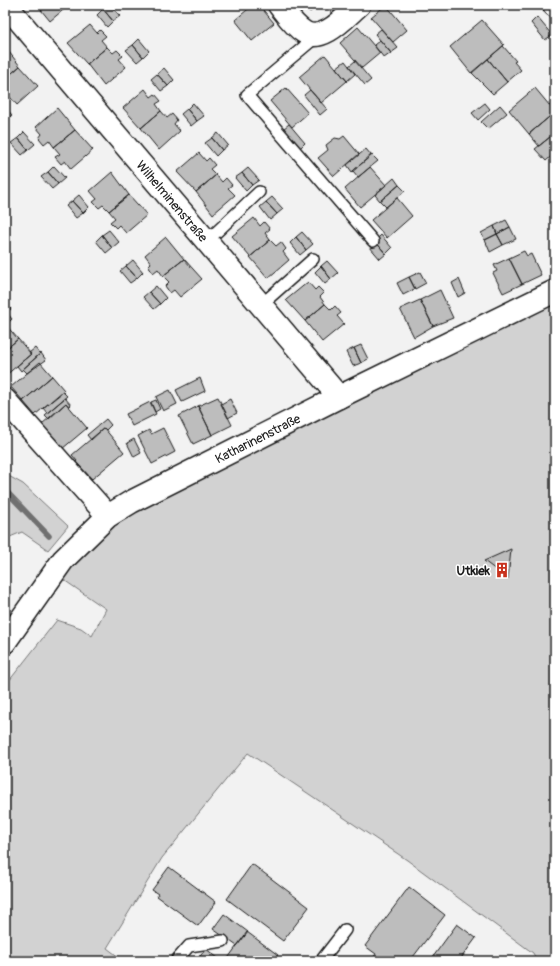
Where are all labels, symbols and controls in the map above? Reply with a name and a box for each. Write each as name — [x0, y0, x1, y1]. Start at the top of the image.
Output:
street label: Wilhelminenstraße — [133, 158, 211, 246]
street label: Katharinenstraße — [213, 411, 304, 467]
building icon: Utkiek — [493, 561, 511, 579]
place label: Utkiek — [457, 563, 491, 579]

